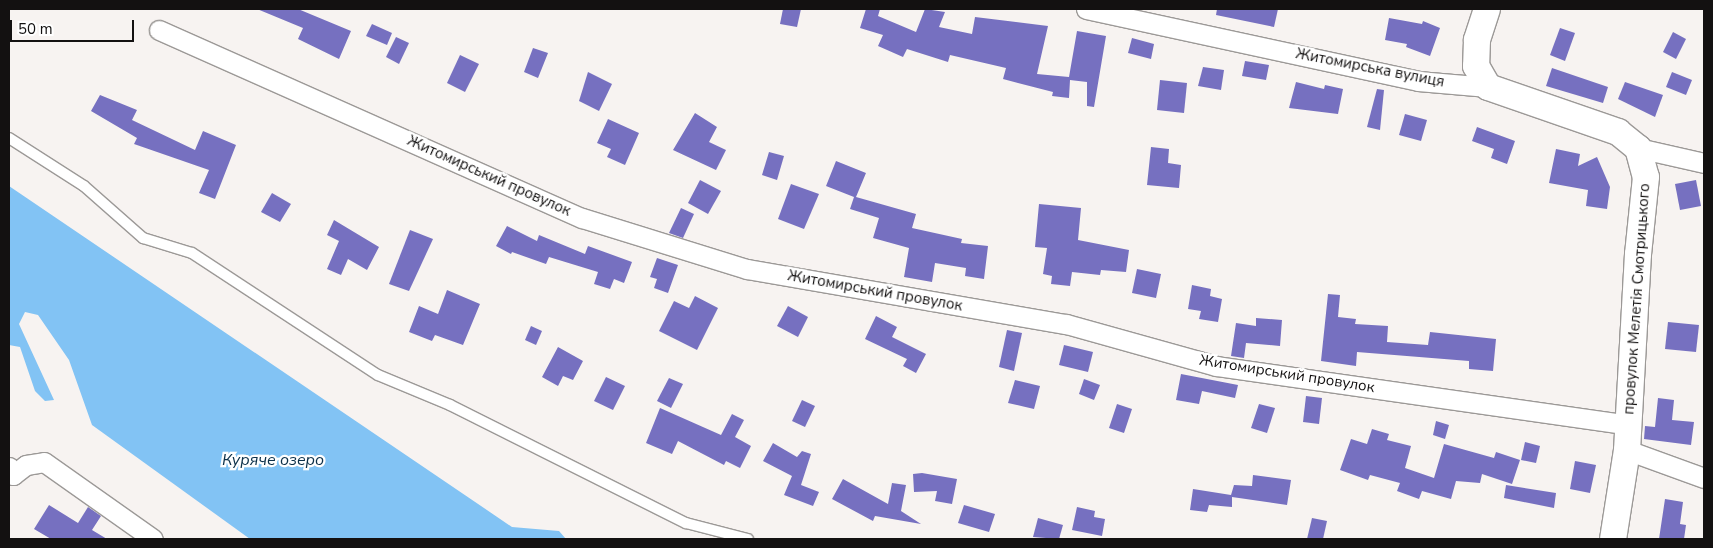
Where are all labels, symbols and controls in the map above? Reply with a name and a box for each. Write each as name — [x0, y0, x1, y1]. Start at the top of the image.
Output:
scale bar — [12, 10, 136, 42]
text: 50 m — [18, 19, 53, 39]
street label: Житомирська вулиця — [1294, 45, 1446, 91]
street label: Житомирський провулок — [404, 132, 574, 220]
street label: провулок Мелетія Смотрицького — [1620, 183, 1654, 415]
street label: Житомирський провулок — [786, 267, 964, 315]
street label: Житомирський провулок — [1198, 351, 1376, 397]
water label: Куряче озеро — [222, 450, 324, 470]

